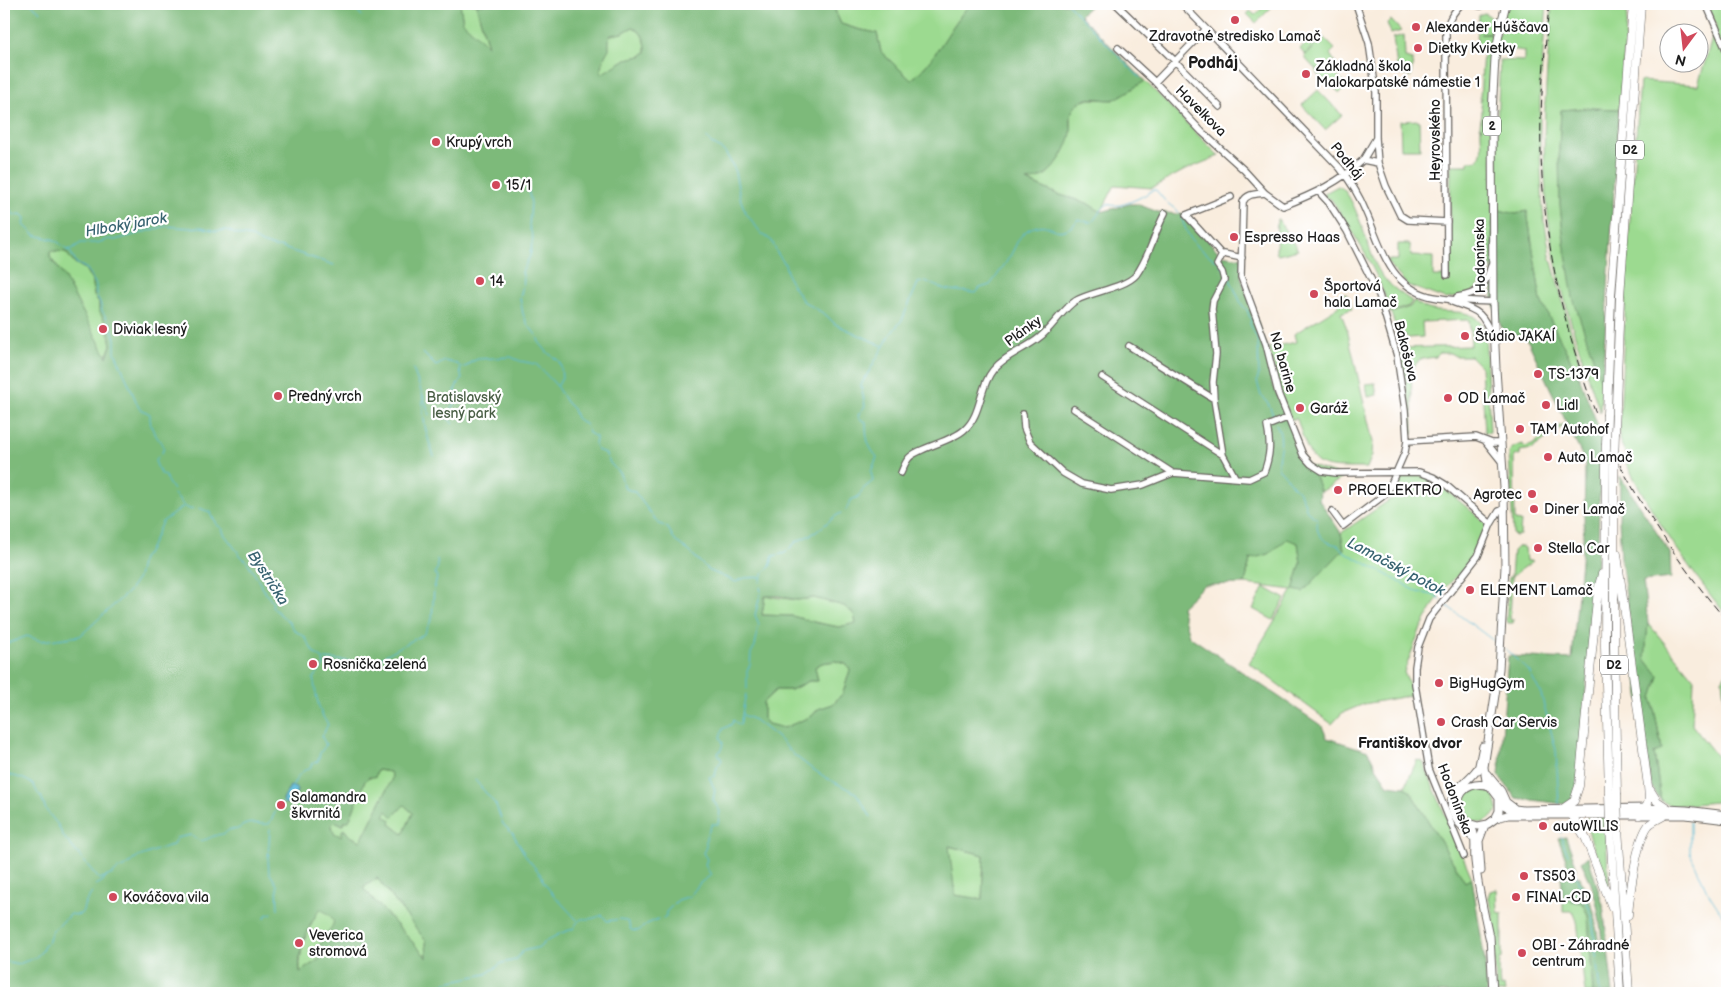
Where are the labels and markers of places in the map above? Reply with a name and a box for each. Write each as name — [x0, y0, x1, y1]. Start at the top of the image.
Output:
marker: Zdravotné stredisko Lamač — [1229, 14, 1241, 26]
place label: Alexander Húščava — [1426, 19, 1548, 36]
marker: Alexander Húščava — [1410, 21, 1422, 33]
place label: Zdravotné stredisko Lamač — [1148, 28, 1321, 45]
place label: Dietky Kvietky — [1428, 40, 1516, 57]
marker: Dietky Kvietky — [1412, 42, 1424, 54]
place label: Základná škola Malokarpatské námestie 1 — [1315, 58, 1480, 91]
marker: Základná škola Malokarpatské námestie 1 — [1300, 68, 1312, 80]
place label: Krupý vrch — [446, 134, 512, 151]
marker: Krupý vrch — [430, 136, 442, 148]
place label: 15/1 — [506, 177, 531, 194]
marker: 15/1 — [490, 179, 502, 191]
place label: Espresso Haas — [1244, 229, 1340, 246]
marker: Espresso Haas — [1228, 231, 1240, 243]
place label: 14 — [490, 273, 504, 290]
marker: 14 — [474, 275, 486, 287]
place label: Športová hala Lamač — [1324, 277, 1397, 311]
marker: Športová hala Lamač — [1308, 288, 1320, 300]
place label: Diviak lesný — [113, 321, 188, 338]
marker: Diviak lesný — [97, 323, 109, 335]
place label: Štúdio JAKAÍ — [1475, 327, 1556, 345]
marker: Štúdio JAKAÍ — [1459, 330, 1471, 342]
place label: TS-1379 — [1548, 366, 1599, 383]
marker: TS-1379 — [1532, 368, 1544, 380]
place label: Predný vrch — [288, 388, 362, 405]
marker: Predný vrch — [272, 390, 284, 402]
place label: OD Lamač — [1458, 390, 1526, 407]
marker: OD Lamač — [1442, 392, 1454, 404]
place label: Lidl — [1556, 397, 1578, 414]
marker: Lidl — [1540, 399, 1552, 411]
place label: Garáž — [1310, 400, 1349, 417]
marker: Garáž — [1294, 402, 1306, 414]
place label: TAM Autohof — [1530, 421, 1610, 438]
marker: TAM Autohof — [1514, 423, 1526, 435]
place label: Auto Lamač — [1558, 449, 1633, 466]
marker: Auto Lamač — [1542, 451, 1554, 463]
place label: PROELEKTRO — [1348, 482, 1442, 499]
marker: PROELEKTRO — [1332, 484, 1344, 496]
place label: Agrotec — [1473, 486, 1522, 503]
marker: Agrotec — [1526, 488, 1538, 500]
place label: Diner Lamač — [1544, 501, 1626, 518]
marker: Diner Lamač — [1528, 503, 1540, 515]
place label: Stella Car — [1548, 540, 1610, 557]
marker: Stella Car — [1532, 542, 1544, 554]
place label: ELEMENT Lamač — [1480, 582, 1594, 599]
marker: ELEMENT Lamač — [1464, 584, 1476, 596]
place label: Rosnička zelená — [323, 656, 427, 673]
marker: Rosnička zelená — [307, 658, 319, 670]
place label: BigHugGym — [1449, 675, 1524, 692]
marker: BigHugGym — [1433, 677, 1445, 689]
place label: Crash Car Servis — [1451, 714, 1557, 731]
marker: Crash Car Servis — [1435, 716, 1447, 728]
place label: Salamandra škvrnitá — [291, 789, 367, 822]
marker: Salamandra škvrnitá — [275, 799, 287, 811]
place label: autoWILIS — [1553, 818, 1619, 835]
marker: autoWILIS — [1537, 820, 1549, 832]
place label: TS503 — [1534, 868, 1576, 885]
marker: TS503 — [1518, 870, 1530, 882]
place label: Kováčova vila — [123, 889, 209, 906]
place label: FINAL-CD — [1526, 889, 1591, 906]
marker: Kováčova vila — [107, 891, 119, 903]
marker: FINAL-CD — [1510, 891, 1522, 903]
place label: Veverica stromová — [309, 927, 367, 960]
marker: Veverica stromová — [293, 937, 305, 949]
place label: OBI - Záhradné centrum — [1532, 937, 1630, 970]
marker: OBI - Záhradné centrum — [1516, 947, 1528, 959]

